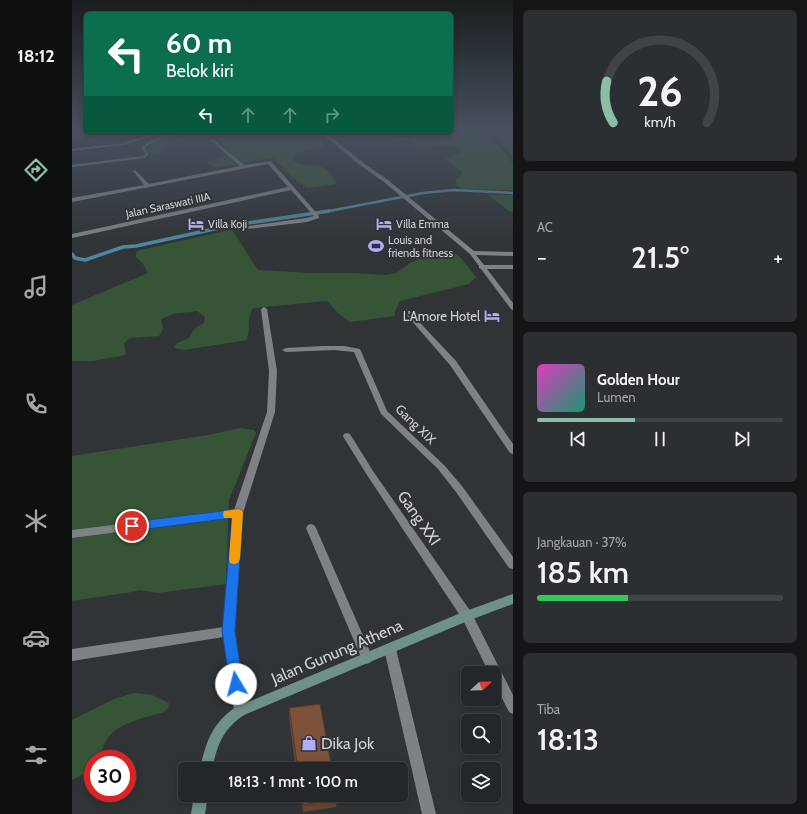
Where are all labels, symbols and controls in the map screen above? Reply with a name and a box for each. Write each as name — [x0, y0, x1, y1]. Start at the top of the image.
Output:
text: 60 m — [166, 26, 232, 60]
icon: left — [100, 28, 152, 80]
text: 18:12 — [17, 45, 55, 67]
text: Belok kiri — [166, 60, 234, 82]
text: 26 — [637, 66, 683, 116]
icon: left — [195, 104, 217, 126]
icon: ahead — [237, 104, 259, 126]
icon: ahead — [279, 104, 301, 126]
icon: right — [321, 104, 343, 126]
text: km/h — [644, 113, 676, 131]
icon: directions — [22, 156, 50, 184]
street label: Jalan Saraswati IIIA — [123, 189, 212, 221]
hotel icon: Villa Koji — [187, 215, 205, 233]
hotel icon: Villa Emma — [375, 215, 393, 233]
place label: Villa Koji — [208, 217, 247, 231]
place label: Villa Emma — [396, 217, 450, 231]
text: AC — [537, 219, 553, 235]
place label: Louis and friends fitness — [388, 233, 453, 260]
sports icon: Louis and friends fitness — [367, 237, 385, 255]
text: 21.5° — [631, 239, 689, 276]
text: − — [537, 244, 547, 271]
text: + — [773, 244, 783, 271]
icon: music — [22, 273, 50, 301]
hotel icon: L'Amore Hotel — [483, 307, 501, 325]
place label: L'Amore Hotel — [403, 308, 480, 324]
text: Golden Hour — [597, 371, 680, 389]
text: Lumen — [597, 389, 636, 405]
icon: phone — [22, 390, 50, 418]
street label: Gang XIX — [392, 401, 440, 447]
icon: previous — [567, 428, 589, 450]
icon: pause — [649, 428, 671, 450]
icon: next — [731, 428, 753, 450]
street label: Gang XXI — [393, 487, 445, 549]
icon: climate — [22, 507, 50, 535]
pin — [115, 509, 149, 543]
icon: arrive — [121, 515, 143, 537]
text: Jangkauan · 37% — [537, 534, 627, 550]
text: 185 km — [537, 554, 629, 591]
street label: Jalan Gunung Athena — [268, 616, 406, 689]
icon: car — [22, 624, 50, 652]
position arrow — [215, 663, 257, 705]
north arrow — [461, 666, 501, 706]
map controls — [461, 666, 501, 802]
text: Tiba — [537, 701, 560, 717]
button: search — [461, 714, 501, 754]
text: 18:13 — [537, 721, 599, 758]
shop icon: Dika Jok — [300, 734, 318, 752]
place label: Dika Jok — [321, 734, 375, 753]
icon: filters — [22, 741, 50, 769]
speed limit sign: 30 — [84, 750, 136, 802]
button: layers — [461, 762, 501, 802]
text: 18:13 · 1 mnt · 100 m — [228, 773, 358, 791]

